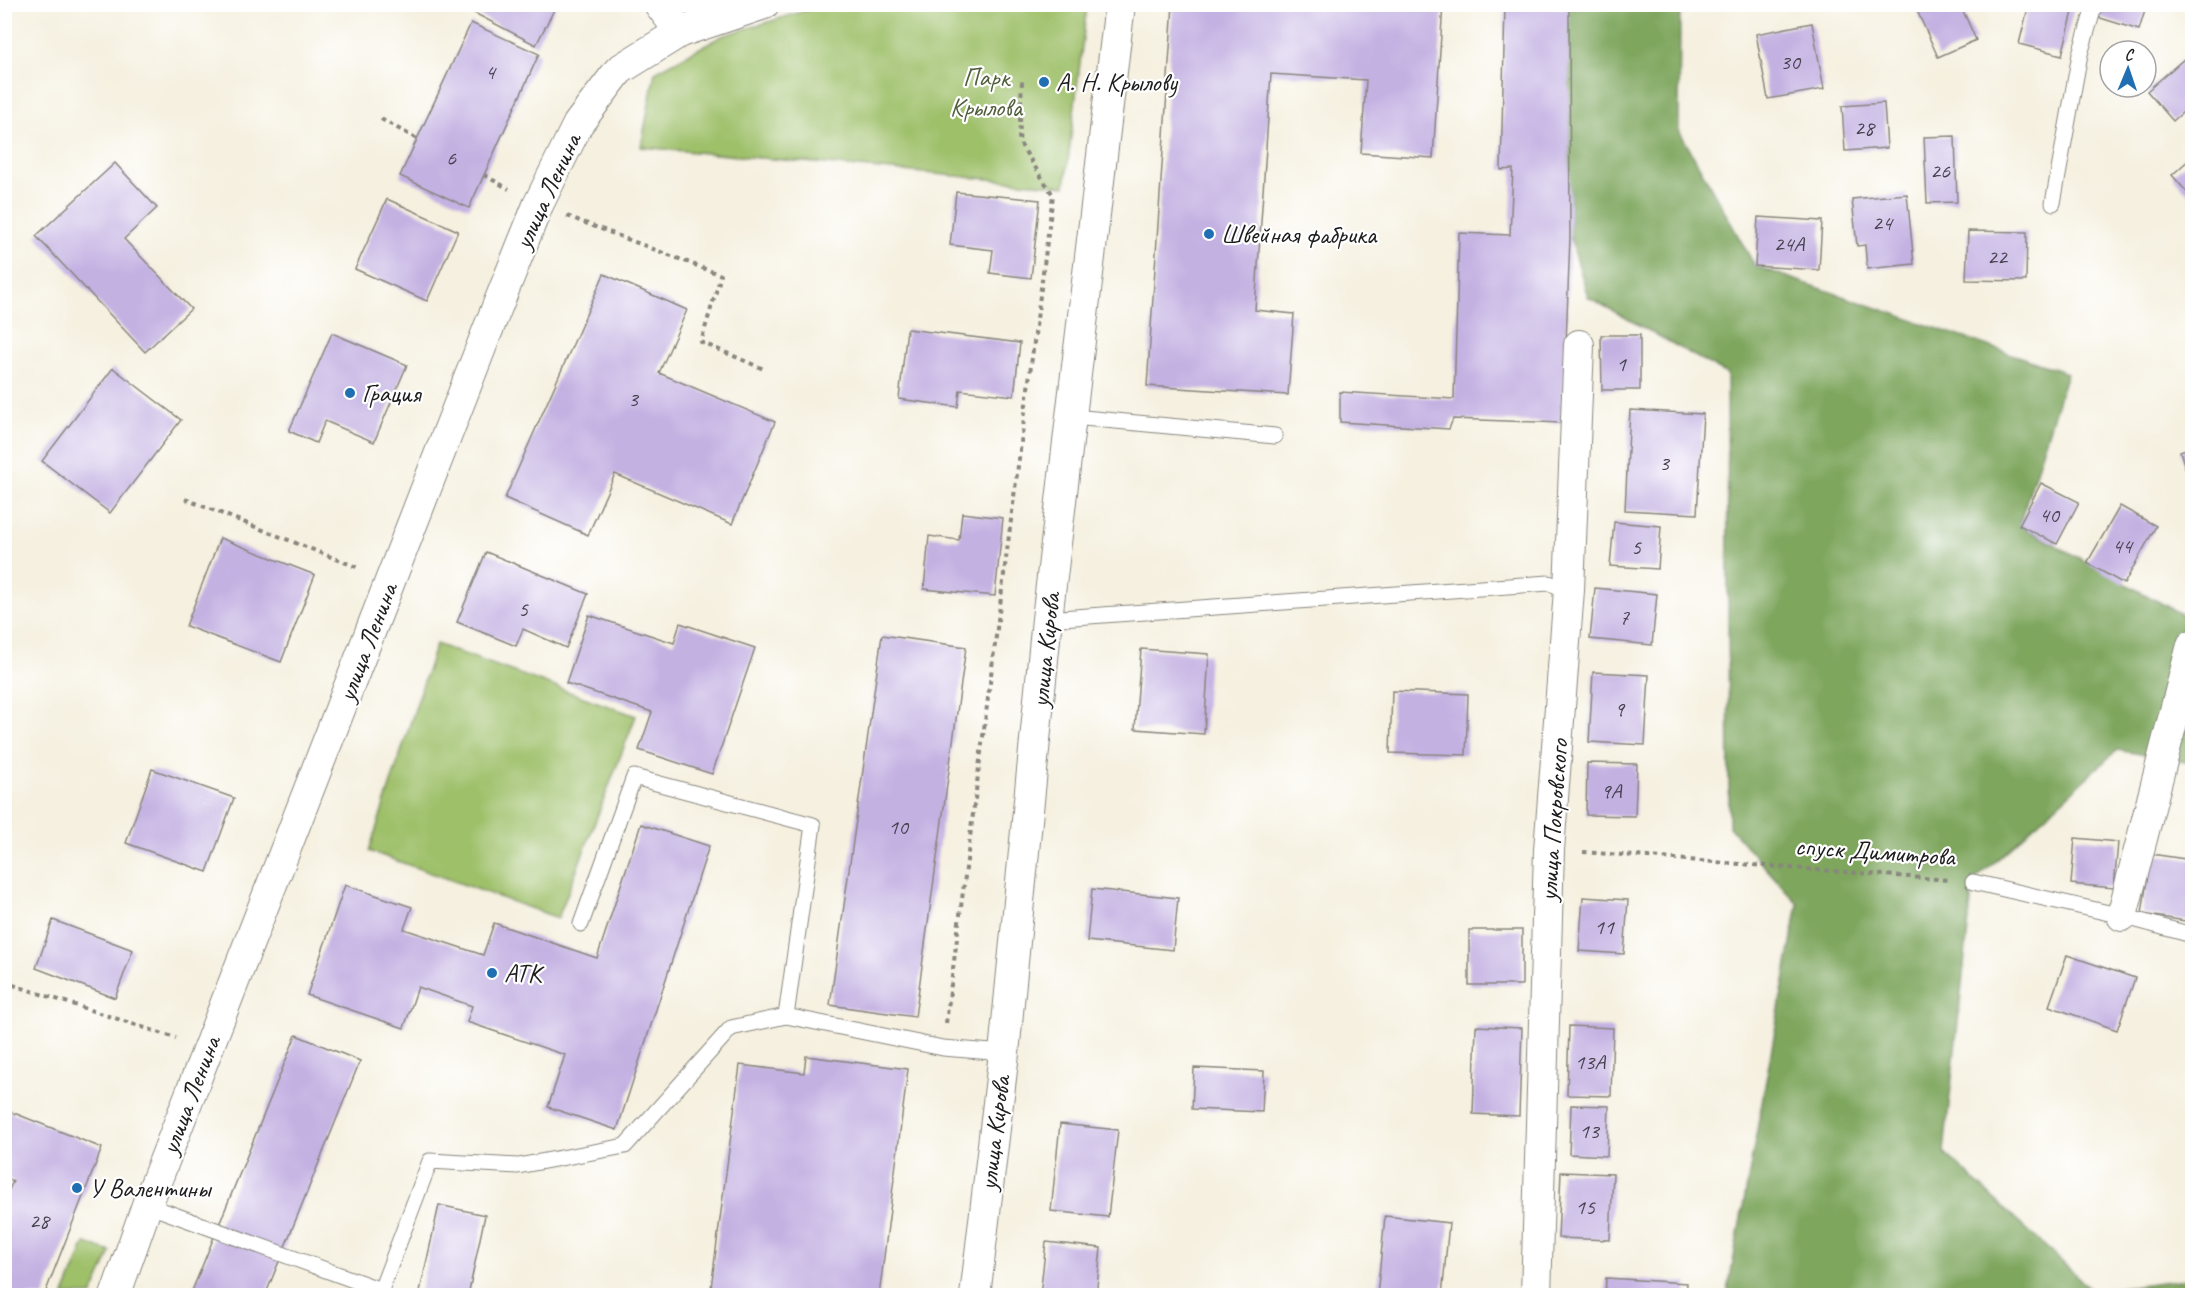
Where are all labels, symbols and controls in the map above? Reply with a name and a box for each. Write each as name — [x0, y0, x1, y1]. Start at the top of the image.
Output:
north arrow — [2098, 39, 2158, 99]
text: С — [2124, 45, 2135, 65]
house number: 30 — [1780, 48, 1802, 76]
house number: 4 — [485, 58, 497, 86]
park label: Парк Крылова — [950, 61, 1023, 124]
place label: А. Н. Крылову — [1056, 66, 1179, 99]
marker: А. Н. Крылову — [1037, 75, 1051, 89]
house number: 28 — [1854, 114, 1876, 142]
street label: улица Ленина — [506, 126, 590, 256]
house number: 6 — [446, 144, 457, 172]
house number: 26 — [1930, 157, 1951, 185]
house number: 24 — [1872, 209, 1894, 237]
place label: Швейная фабрика — [1221, 218, 1378, 251]
marker: Швейная фабрика — [1202, 227, 1216, 241]
house number: 24А — [1774, 230, 1805, 258]
house number: 22 — [1987, 243, 2009, 271]
house number: 1 — [1616, 350, 1627, 378]
place label: Грация — [362, 377, 422, 410]
house number: 3 — [628, 385, 640, 413]
marker: Грация — [343, 386, 357, 400]
house number: 3 — [1659, 449, 1671, 477]
house number: 40 — [2039, 501, 2061, 529]
house number: 44 — [2112, 532, 2134, 560]
house number: 5 — [1631, 533, 1642, 561]
street label: улица Ленина — [329, 576, 406, 708]
street label: улица Кирова — [1023, 589, 1068, 711]
house number: 5 — [518, 595, 529, 623]
house number: 7 — [1619, 603, 1630, 631]
house number: 9 — [1614, 695, 1626, 723]
street label: улица Покровского — [1531, 736, 1576, 904]
house number: 9А — [1601, 777, 1622, 805]
house number: 10 — [888, 813, 910, 841]
street label: спуск Димитрова — [1794, 829, 1958, 874]
house number: 11 — [1594, 913, 1615, 941]
place label: АТК — [504, 957, 545, 990]
marker: АТК — [485, 966, 499, 980]
street label: улица Ленина — [152, 1029, 229, 1161]
house number: 13А — [1575, 1048, 1606, 1076]
street label: улица Кирова — [971, 1072, 1018, 1194]
house number: 13 — [1579, 1117, 1601, 1145]
place label: У Валентины — [89, 1172, 213, 1205]
marker: У Валентины — [70, 1181, 84, 1195]
house number: 15 — [1575, 1193, 1596, 1221]
house number: 28 — [29, 1207, 51, 1235]

